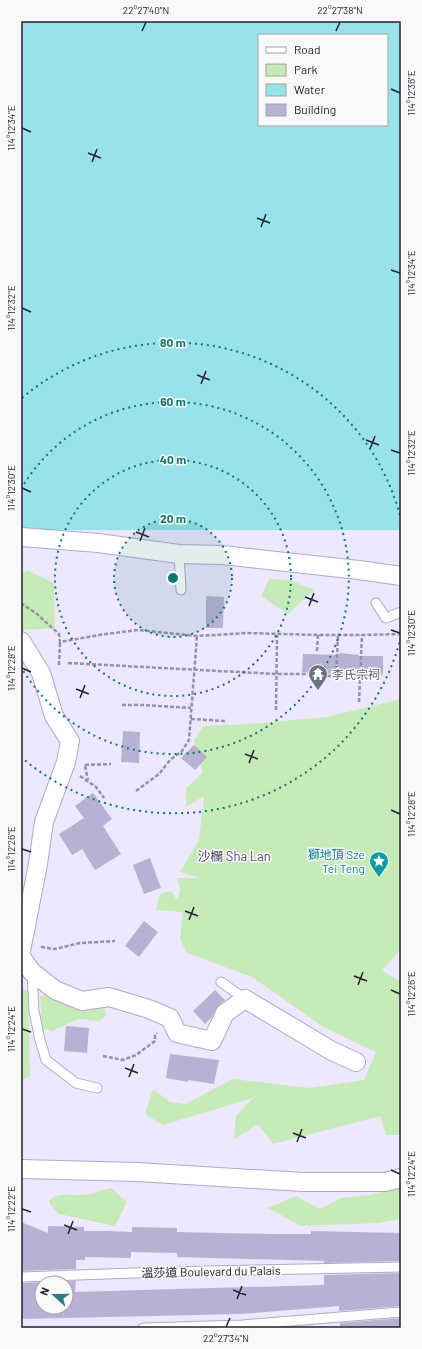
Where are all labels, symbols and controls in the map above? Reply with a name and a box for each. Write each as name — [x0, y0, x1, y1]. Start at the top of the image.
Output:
text: 22°27'40"N — [123, 4, 169, 16]
text: 22°27'38"N — [317, 4, 363, 16]
legend — [258, 34, 388, 126]
text: Road — [294, 42, 321, 56]
text: Park — [294, 62, 318, 76]
text: 114°12'36"E — [405, 70, 417, 116]
text: Water — [294, 82, 326, 96]
text: Building — [294, 102, 336, 116]
text: 114°12'34"E — [5, 105, 17, 151]
text: 114°12'34"E — [405, 250, 417, 296]
text: 114°12'32"E — [5, 285, 17, 331]
text: 80 m — [160, 335, 186, 349]
text: 60 m — [160, 394, 186, 408]
text: 114°12'32"E — [405, 430, 417, 476]
text: 40 m — [160, 452, 186, 466]
text: 114°12'30"E — [5, 465, 17, 511]
text: 20 m — [160, 511, 186, 525]
centre of rings — [166, 571, 180, 585]
text: 114°12'30"E — [405, 610, 417, 656]
text: 114°12'28"E — [5, 645, 17, 691]
temple icon: 李氏宗祠 — [307, 663, 329, 691]
place label: 李氏宗祠 — [332, 667, 380, 681]
text: 114°12'28"E — [405, 791, 417, 837]
text: 114°12'26"E — [5, 826, 17, 872]
place label: 獅地頂 Sze Tei Teng — [308, 847, 365, 875]
district label: 沙欄 Sha Lan — [197, 848, 271, 864]
place icon: 獅地頂 Sze Tei Teng — [368, 850, 390, 878]
text: 114°12'26"E — [405, 971, 417, 1017]
text: 114°12'24"E — [5, 1006, 17, 1052]
text: 114°12'24"E — [405, 1151, 417, 1197]
text: 114°12'22"E — [5, 1186, 17, 1232]
street label: 溫莎道 Boulevard du Palais — [141, 1263, 281, 1279]
north arrow — [34, 1275, 74, 1315]
text: N — [37, 1285, 52, 1297]
text: 22°27'34"N — [203, 1332, 249, 1344]

